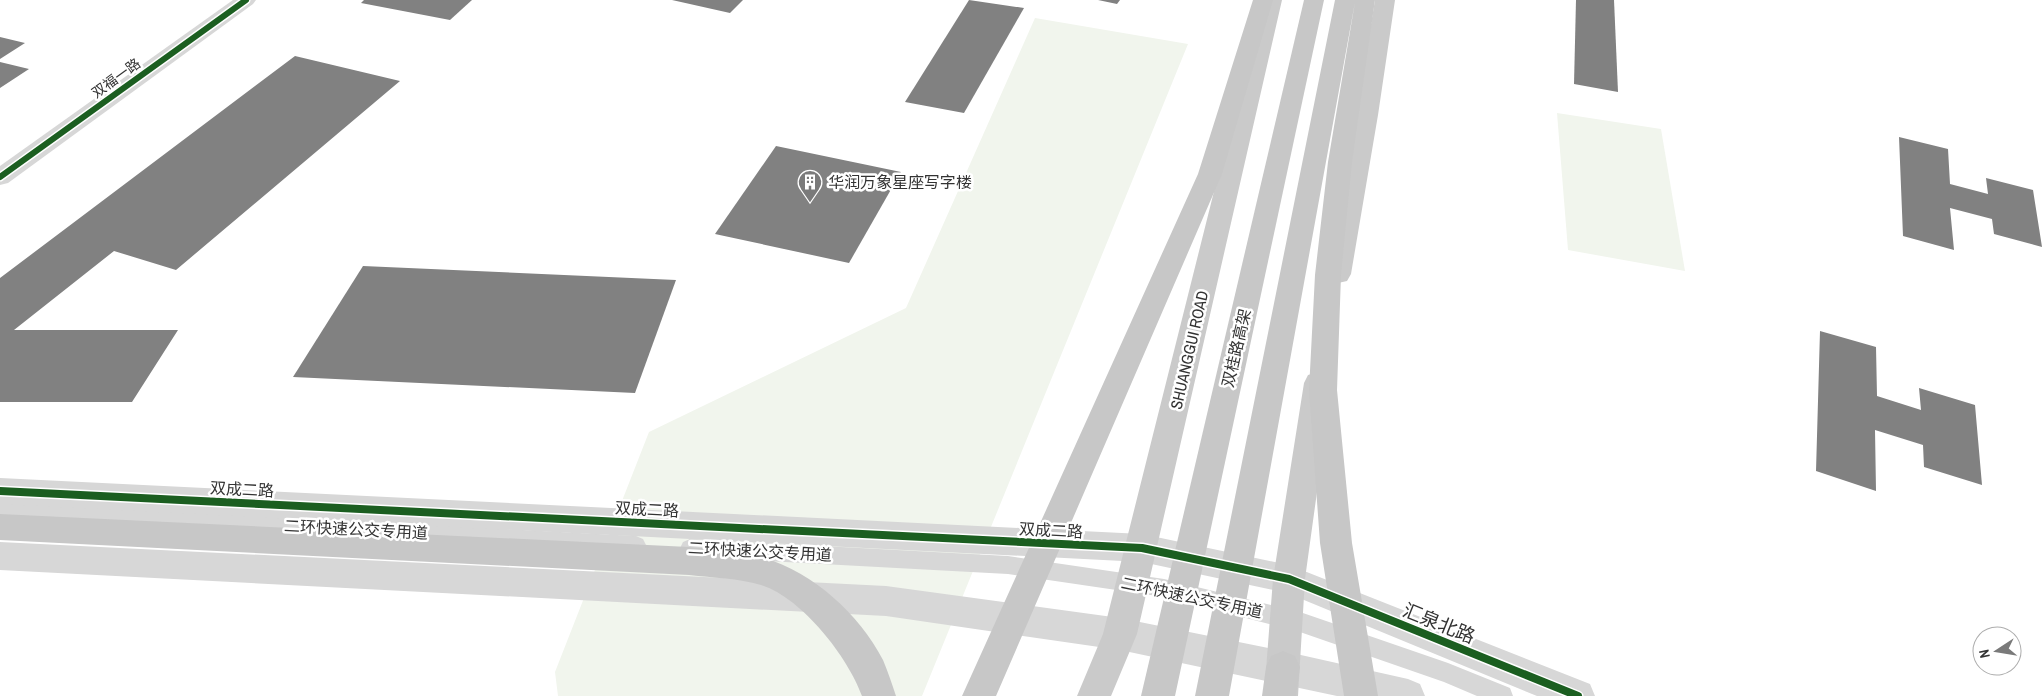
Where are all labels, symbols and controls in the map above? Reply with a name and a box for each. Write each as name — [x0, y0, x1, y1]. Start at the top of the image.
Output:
street label: 双福一路 — [88, 54, 144, 102]
building icon: 华润万象星座写字楼 — [797, 169, 823, 203]
place label: 华润万象星座写字楼 — [828, 171, 972, 193]
street label: SHUANGGUI ROAD — [1165, 289, 1213, 411]
street label: 双桂路高架 — [1216, 307, 1256, 389]
street label: 双成二路 — [209, 476, 275, 502]
street label: 双成二路 — [614, 496, 680, 522]
street label: 二环快速公交专用道 — [284, 514, 428, 544]
street label: 双成二路 — [1018, 517, 1084, 543]
street label: 二环快速公交专用道 — [688, 536, 832, 566]
street label: 二环快速公交专用道 — [1119, 571, 1265, 623]
street label: 汇泉北路 — [1399, 597, 1479, 649]
north arrow — [1972, 626, 2022, 676]
text: N — [1975, 648, 1994, 660]

